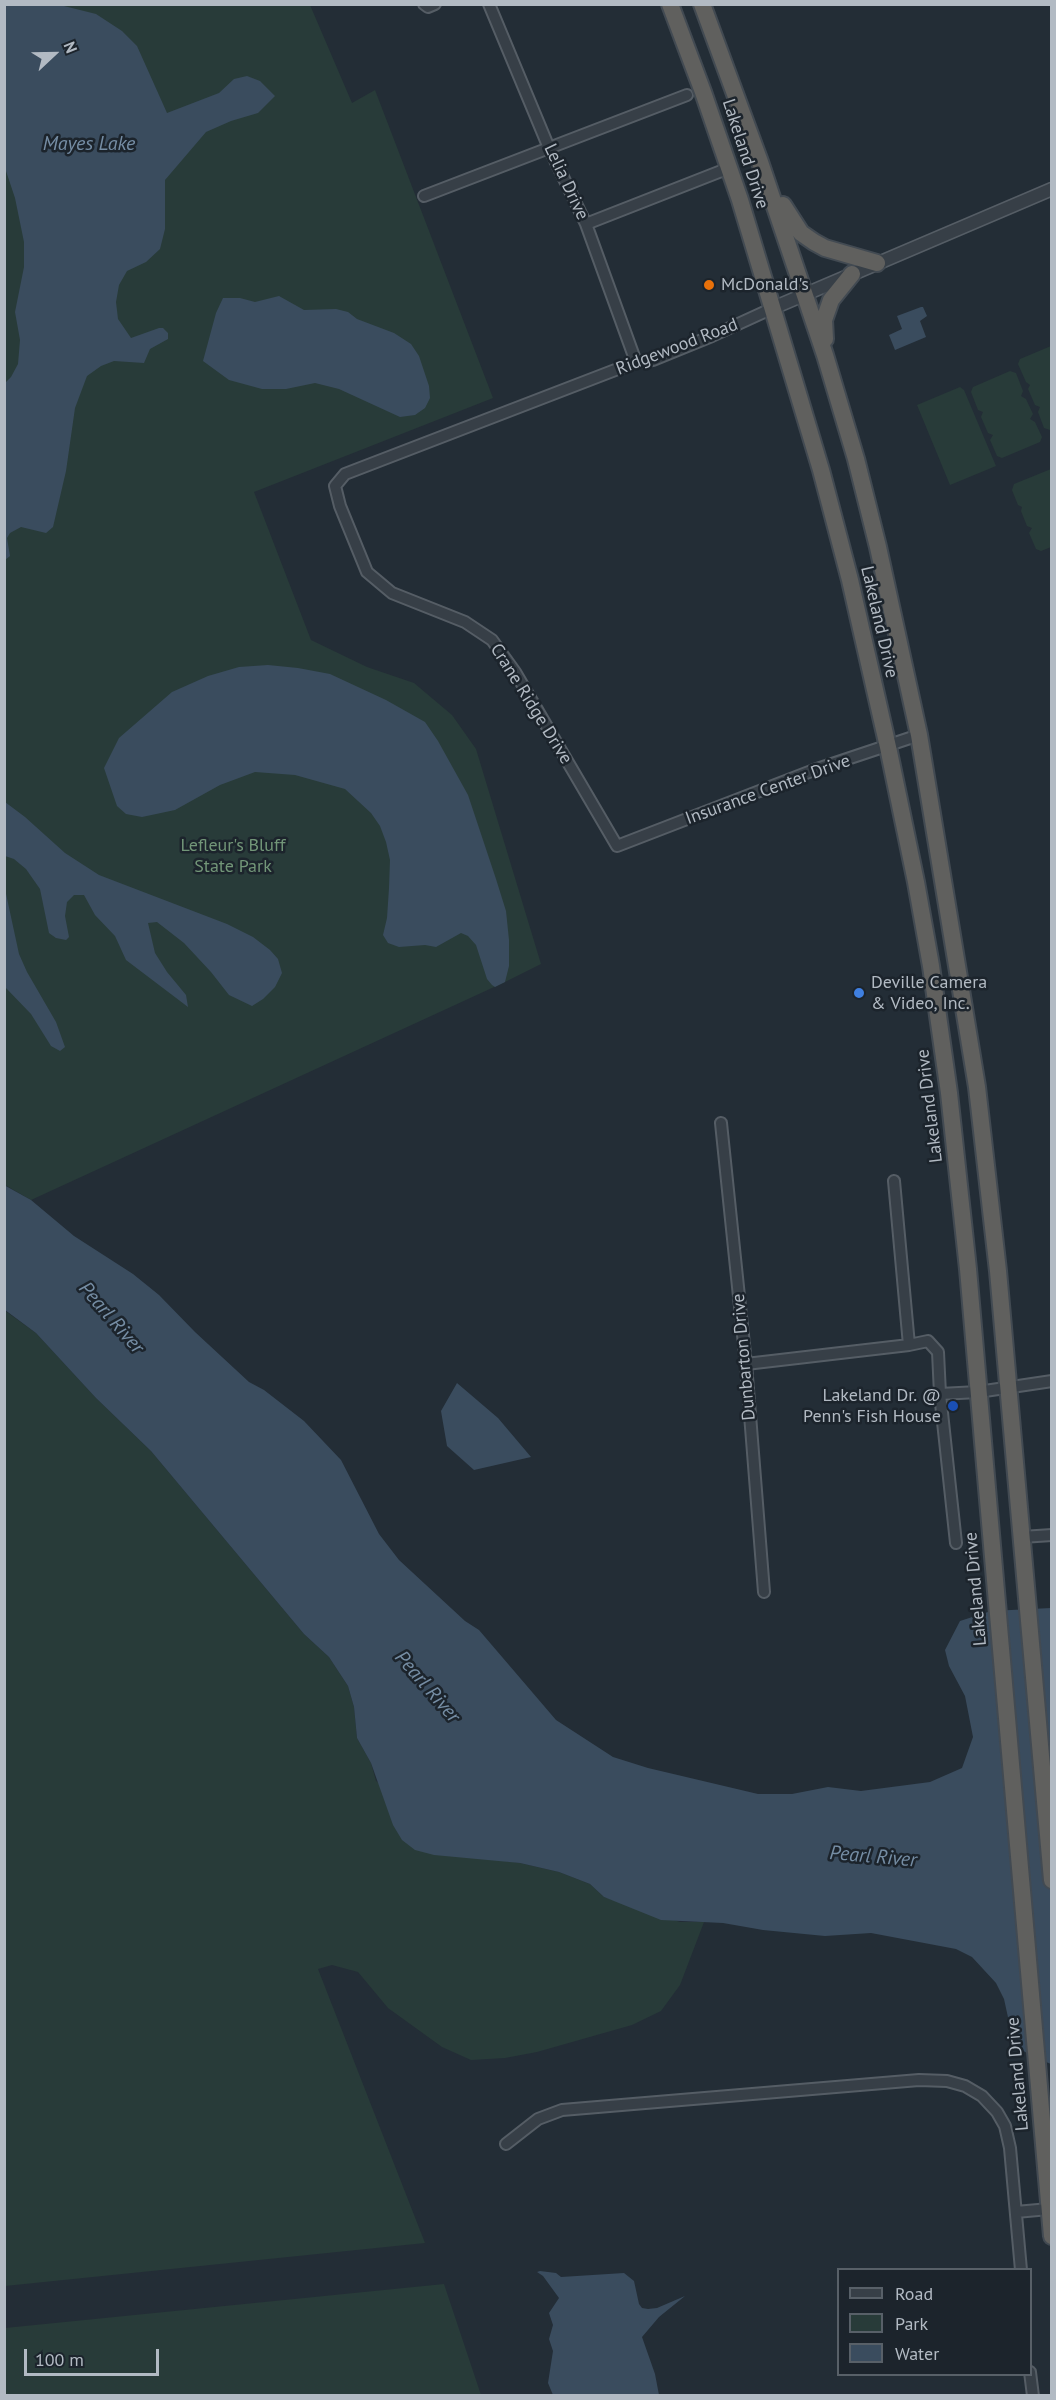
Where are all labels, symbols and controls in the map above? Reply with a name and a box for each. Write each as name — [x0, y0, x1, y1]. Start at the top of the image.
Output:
north arrow — [24, 24, 84, 84]
text: N — [59, 39, 82, 56]
street label: Lakeland Drive — [717, 96, 773, 212]
water label: Mayes Lake — [43, 132, 135, 156]
street label: Lelia Drive — [539, 140, 593, 224]
place label: McDonald's — [721, 274, 809, 296]
marker: McDonald's — [702, 278, 716, 292]
street label: Ridgewood Road — [613, 314, 741, 380]
street label: Lakeland Drive — [856, 564, 902, 680]
street label: Crane Ridge Drive — [485, 640, 577, 768]
street label: Insurance Center Drive — [683, 750, 853, 830]
park label: Lefleur's Bluff State Park — [181, 835, 285, 878]
place label: Deville Camera & Video, Inc. — [871, 972, 987, 1014]
marker: Deville Camera & Video, Inc. — [852, 986, 866, 1000]
street label: Lakeland Drive — [912, 1048, 948, 1164]
water label: Pearl River — [73, 1277, 149, 1359]
street label: Dunbarton Drive — [728, 1293, 760, 1421]
place label: Lakeland Dr. @ Penn's Fish House — [803, 1385, 941, 1428]
marker: Lakeland Dr. @ Penn's Fish House — [946, 1399, 960, 1413]
street label: Lakeland Drive — [960, 1531, 992, 1647]
water label: Pearl River — [389, 1646, 465, 1728]
water label: Pearl River — [828, 1841, 918, 1873]
street label: Lakeland Drive — [1002, 2016, 1034, 2132]
legend — [837, 2268, 1032, 2376]
text: Road — [895, 2282, 933, 2305]
text: Park — [895, 2312, 928, 2335]
scale bar — [27, 2337, 162, 2375]
text: Water — [895, 2342, 939, 2365]
text: 100 m — [35, 2348, 84, 2371]

